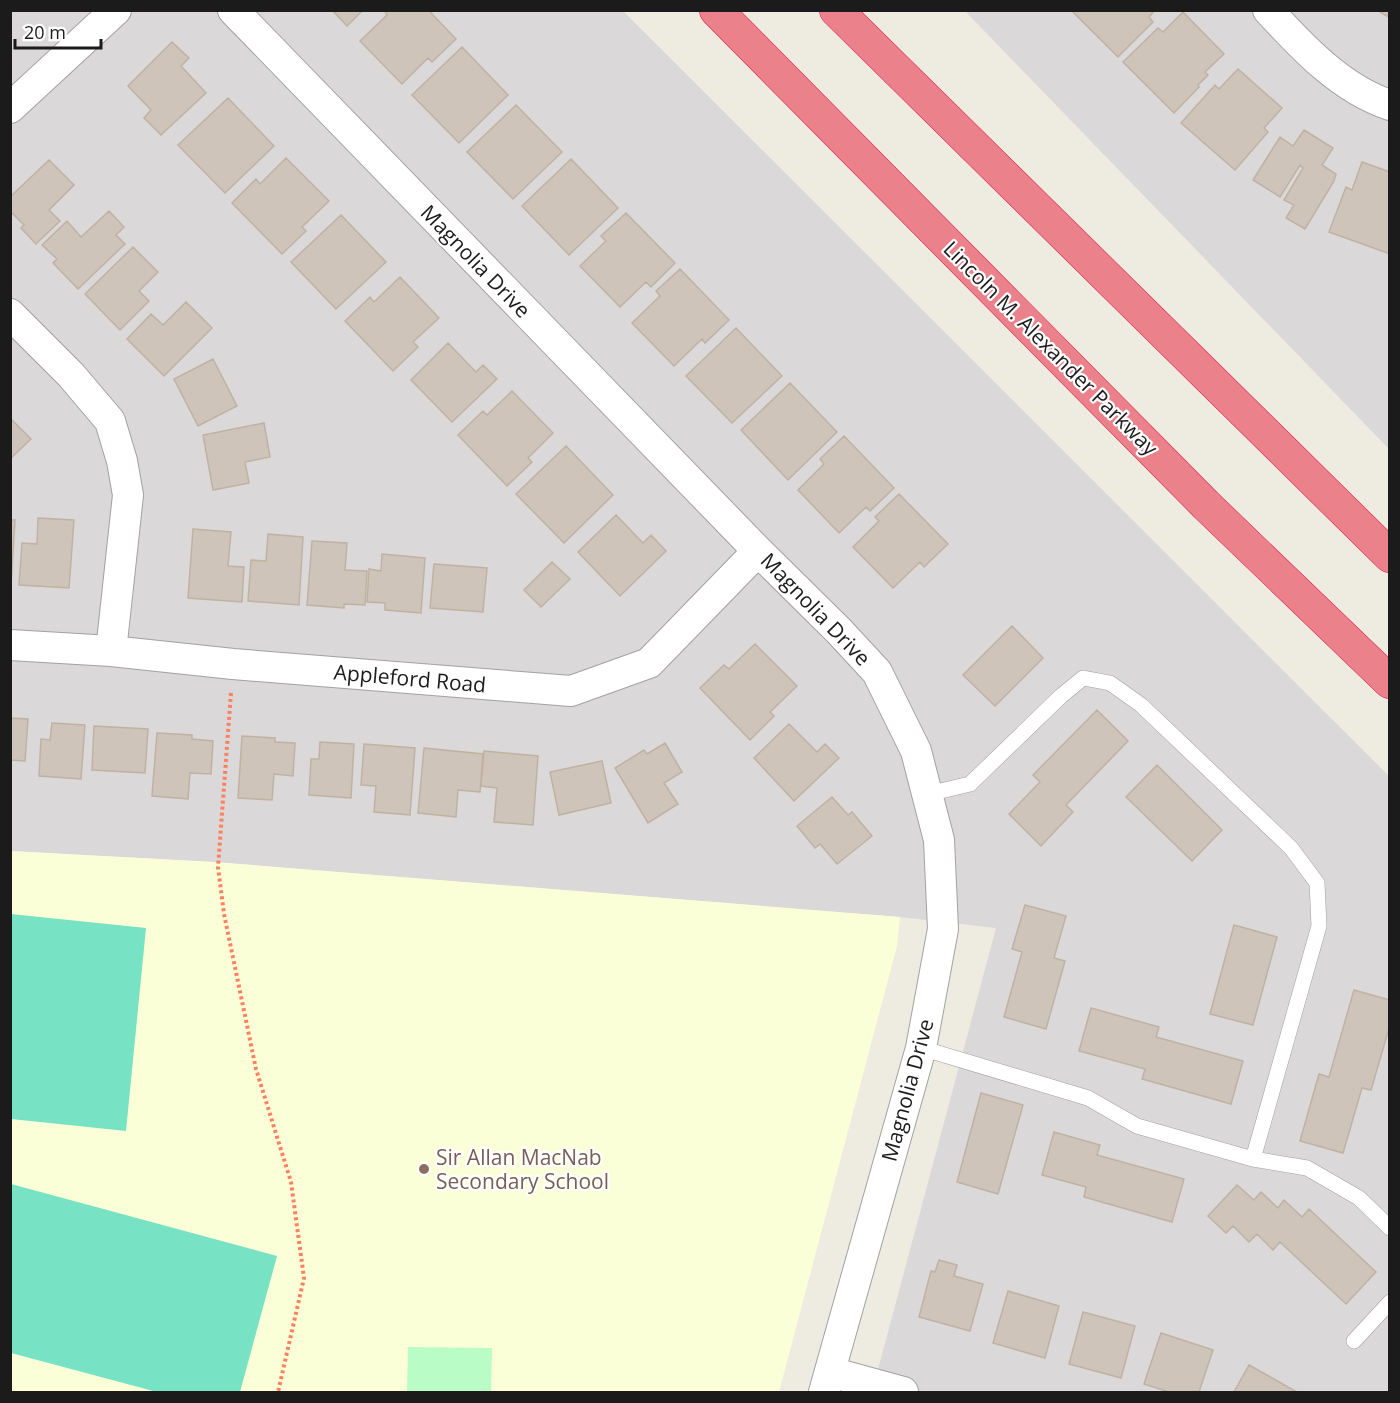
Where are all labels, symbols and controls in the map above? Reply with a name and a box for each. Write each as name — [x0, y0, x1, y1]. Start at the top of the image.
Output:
scale bar — [15, 12, 100, 50]
text: 20 m — [24, 20, 66, 44]
street label: Magnolia Drive — [415, 199, 537, 323]
street label: Lincoln M. Alexander Parkway — [938, 235, 1165, 462]
street label: Magnolia Drive — [755, 547, 877, 671]
street label: Appleford Road — [333, 657, 487, 699]
street label: Magnolia Drive — [875, 1016, 939, 1164]
place label: Sir Allan MacNab Secondary School — [436, 1143, 609, 1195]
marker: Sir Allan MacNab Secondary School — [417, 1162, 431, 1176]

